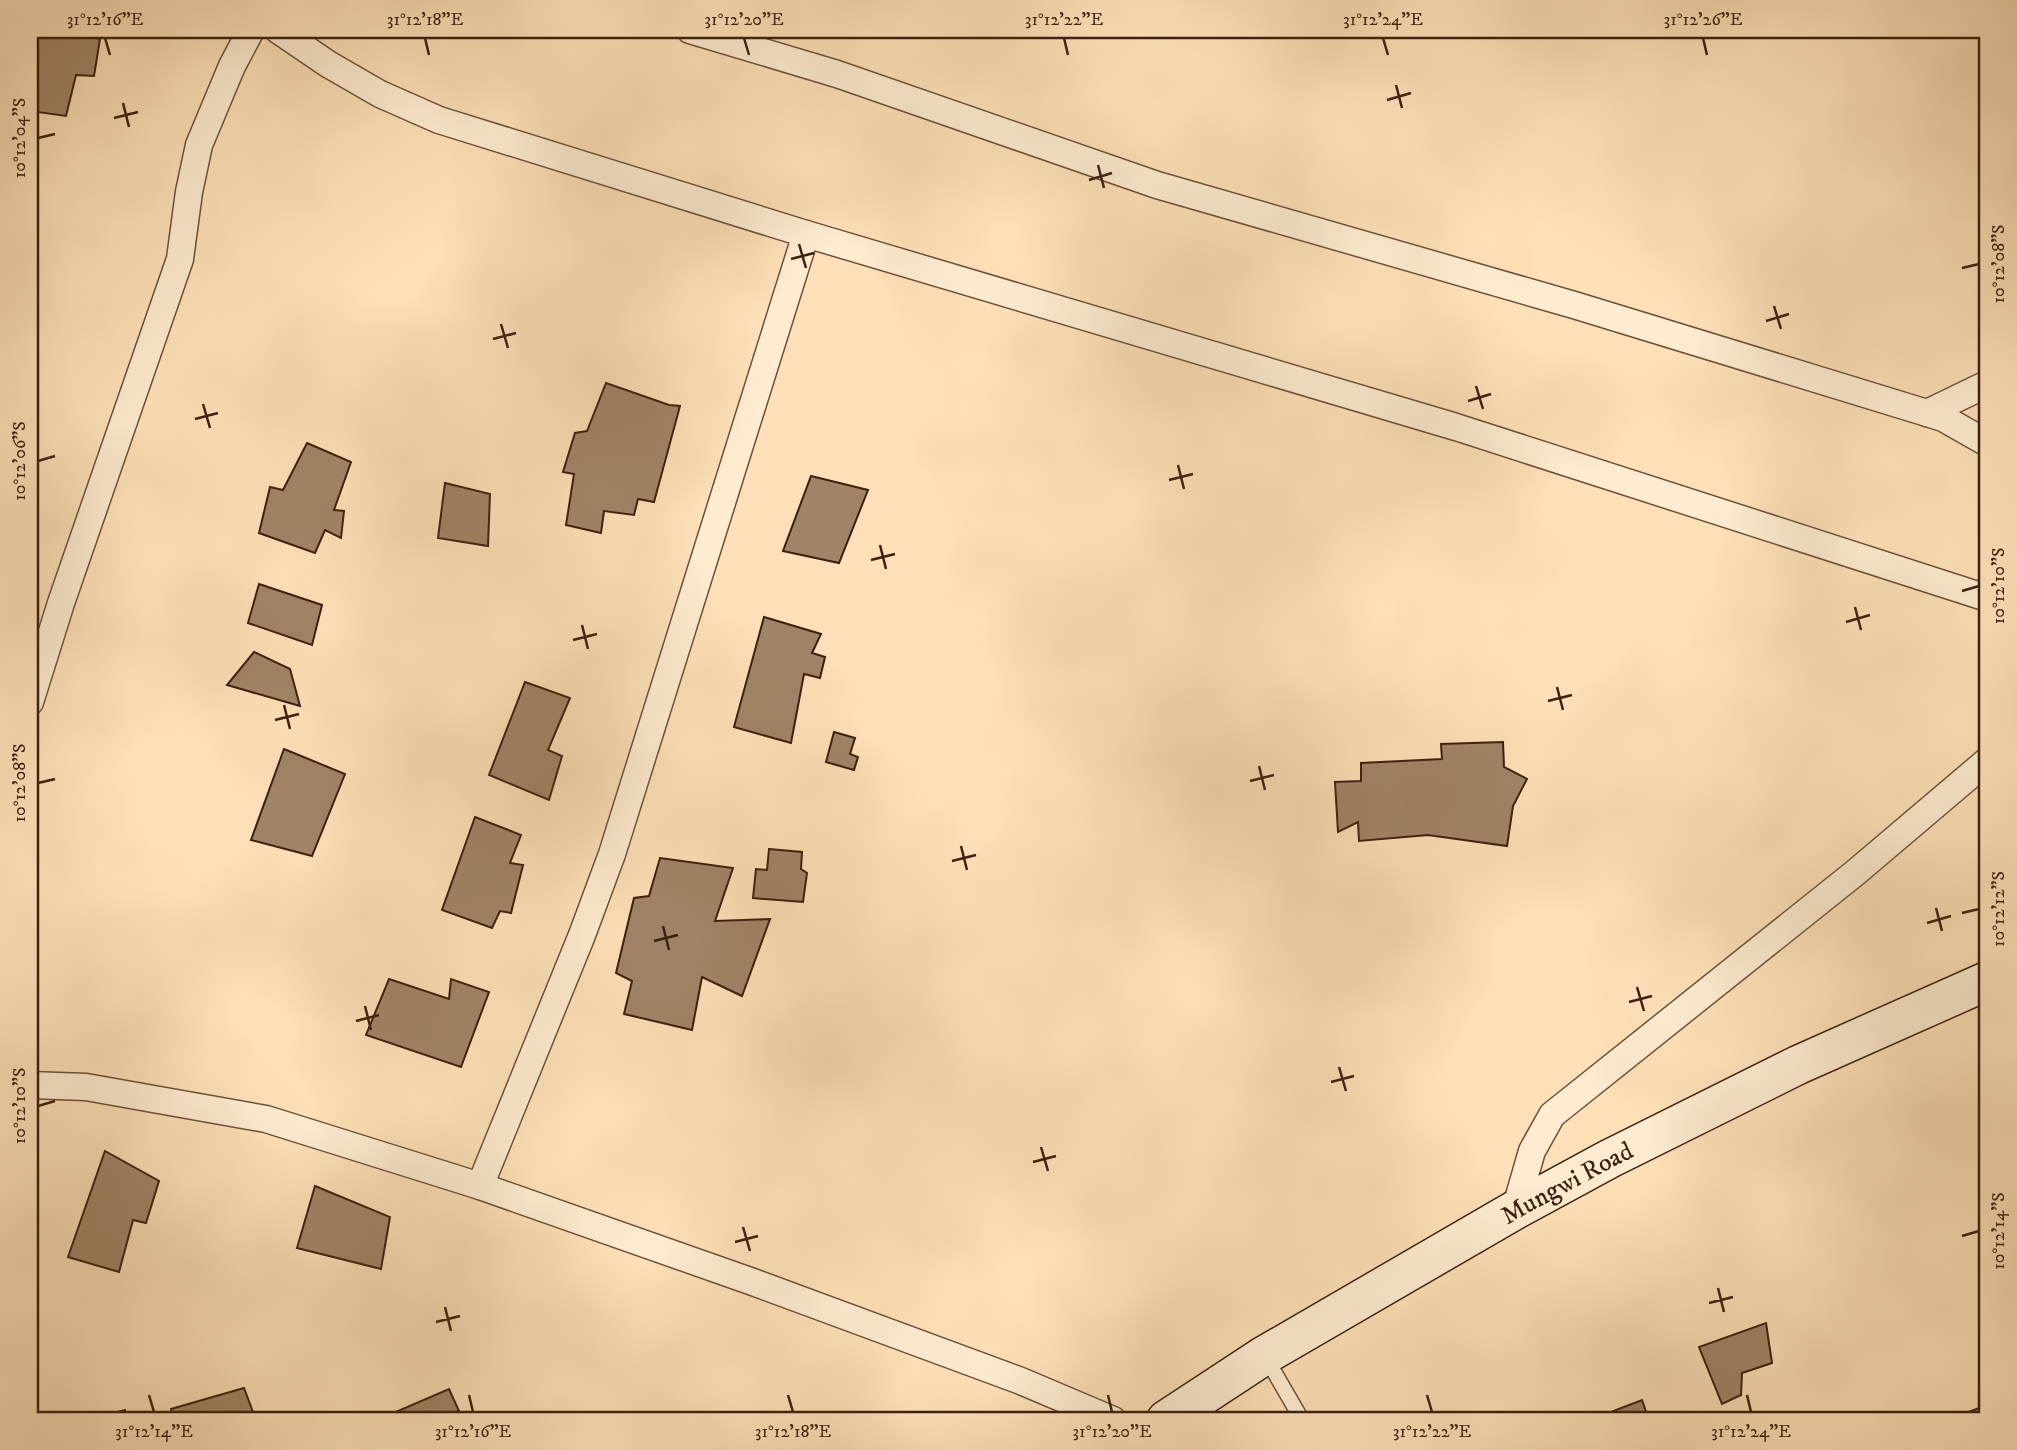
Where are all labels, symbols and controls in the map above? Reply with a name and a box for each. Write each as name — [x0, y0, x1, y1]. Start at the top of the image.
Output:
text: 31°12'16"E — [67, 9, 144, 31]
text: 31°12'18"E — [387, 9, 463, 31]
text: 31°12'20"E — [704, 9, 784, 31]
text: 31°12'22"E — [1025, 9, 1104, 31]
text: 31°12'24"E — [1343, 9, 1423, 31]
text: 31°12'26"E — [1663, 9, 1743, 31]
text: 10°12'04"S — [9, 98, 31, 178]
text: 10°12'08"S — [1988, 224, 2010, 304]
text: 10°12'06"S — [9, 421, 31, 501]
text: 10°12'10"S — [1988, 548, 2010, 624]
text: 10°12'08"S — [9, 743, 31, 823]
text: 10°12'12"S — [1988, 871, 2010, 947]
text: 10°12'10"S — [9, 1068, 31, 1144]
street label: Mungwi Road — [1495, 1135, 1639, 1233]
text: 10°12'14"S — [1988, 1192, 2010, 1270]
text: 31°12'14"E — [115, 1421, 193, 1443]
text: 31°12'16"E — [435, 1421, 512, 1443]
text: 31°12'18"E — [755, 1421, 831, 1443]
text: 31°12'20"E — [1072, 1421, 1152, 1443]
text: 31°12'22"E — [1393, 1421, 1472, 1443]
text: 31°12'24"E — [1711, 1421, 1791, 1443]

